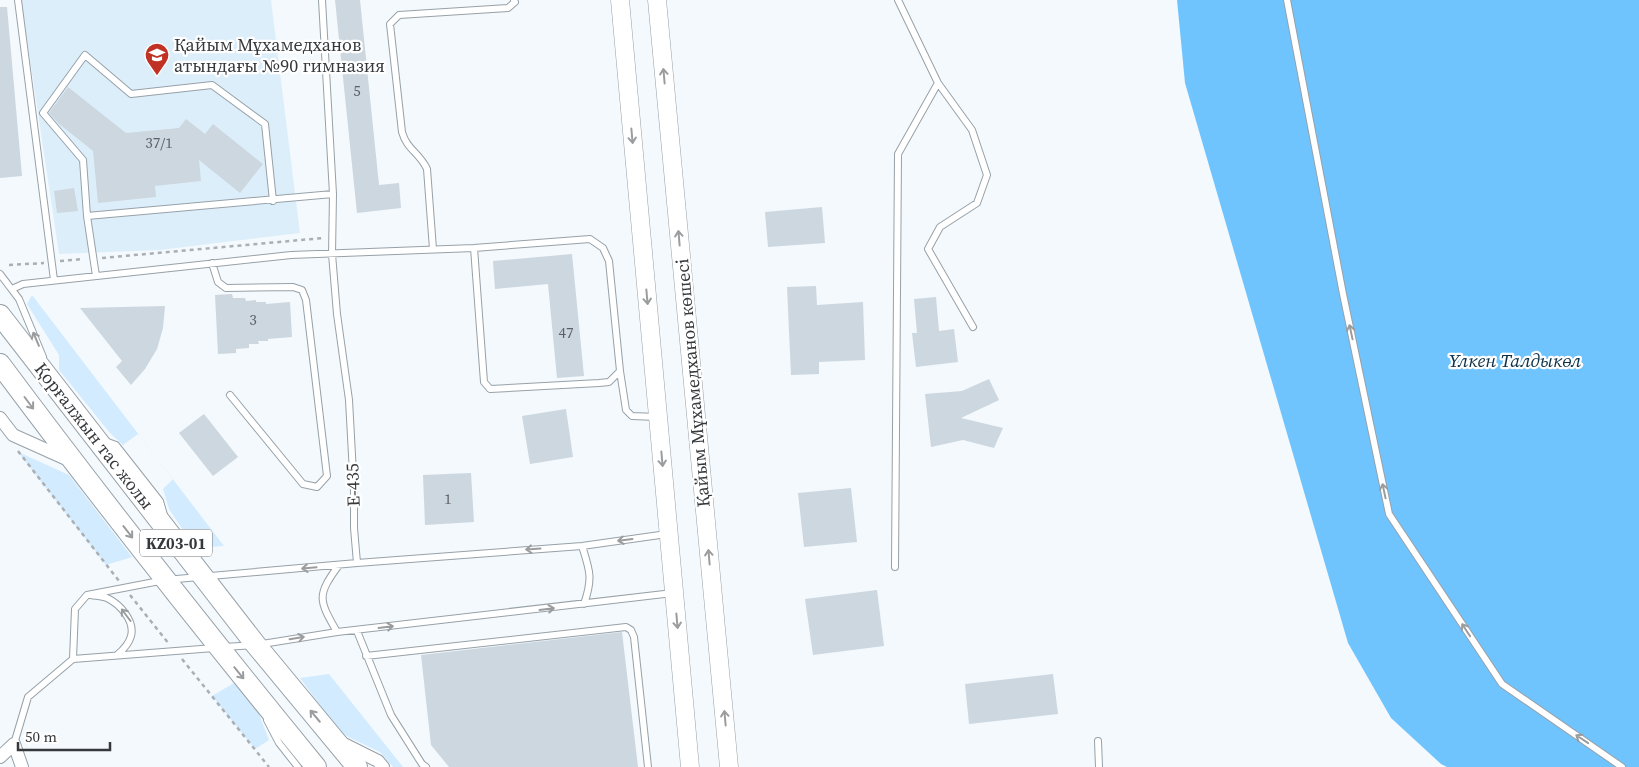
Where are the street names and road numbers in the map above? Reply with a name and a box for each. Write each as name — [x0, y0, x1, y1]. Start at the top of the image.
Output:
street label: Қайым Мұхамедханов көшесі — [669, 258, 716, 508]
street label: Қорғалжын тас жолы — [29, 357, 160, 514]
street label: Е-435 — [339, 463, 366, 507]
road number: KZ03-01 — [140, 530, 212, 556]

